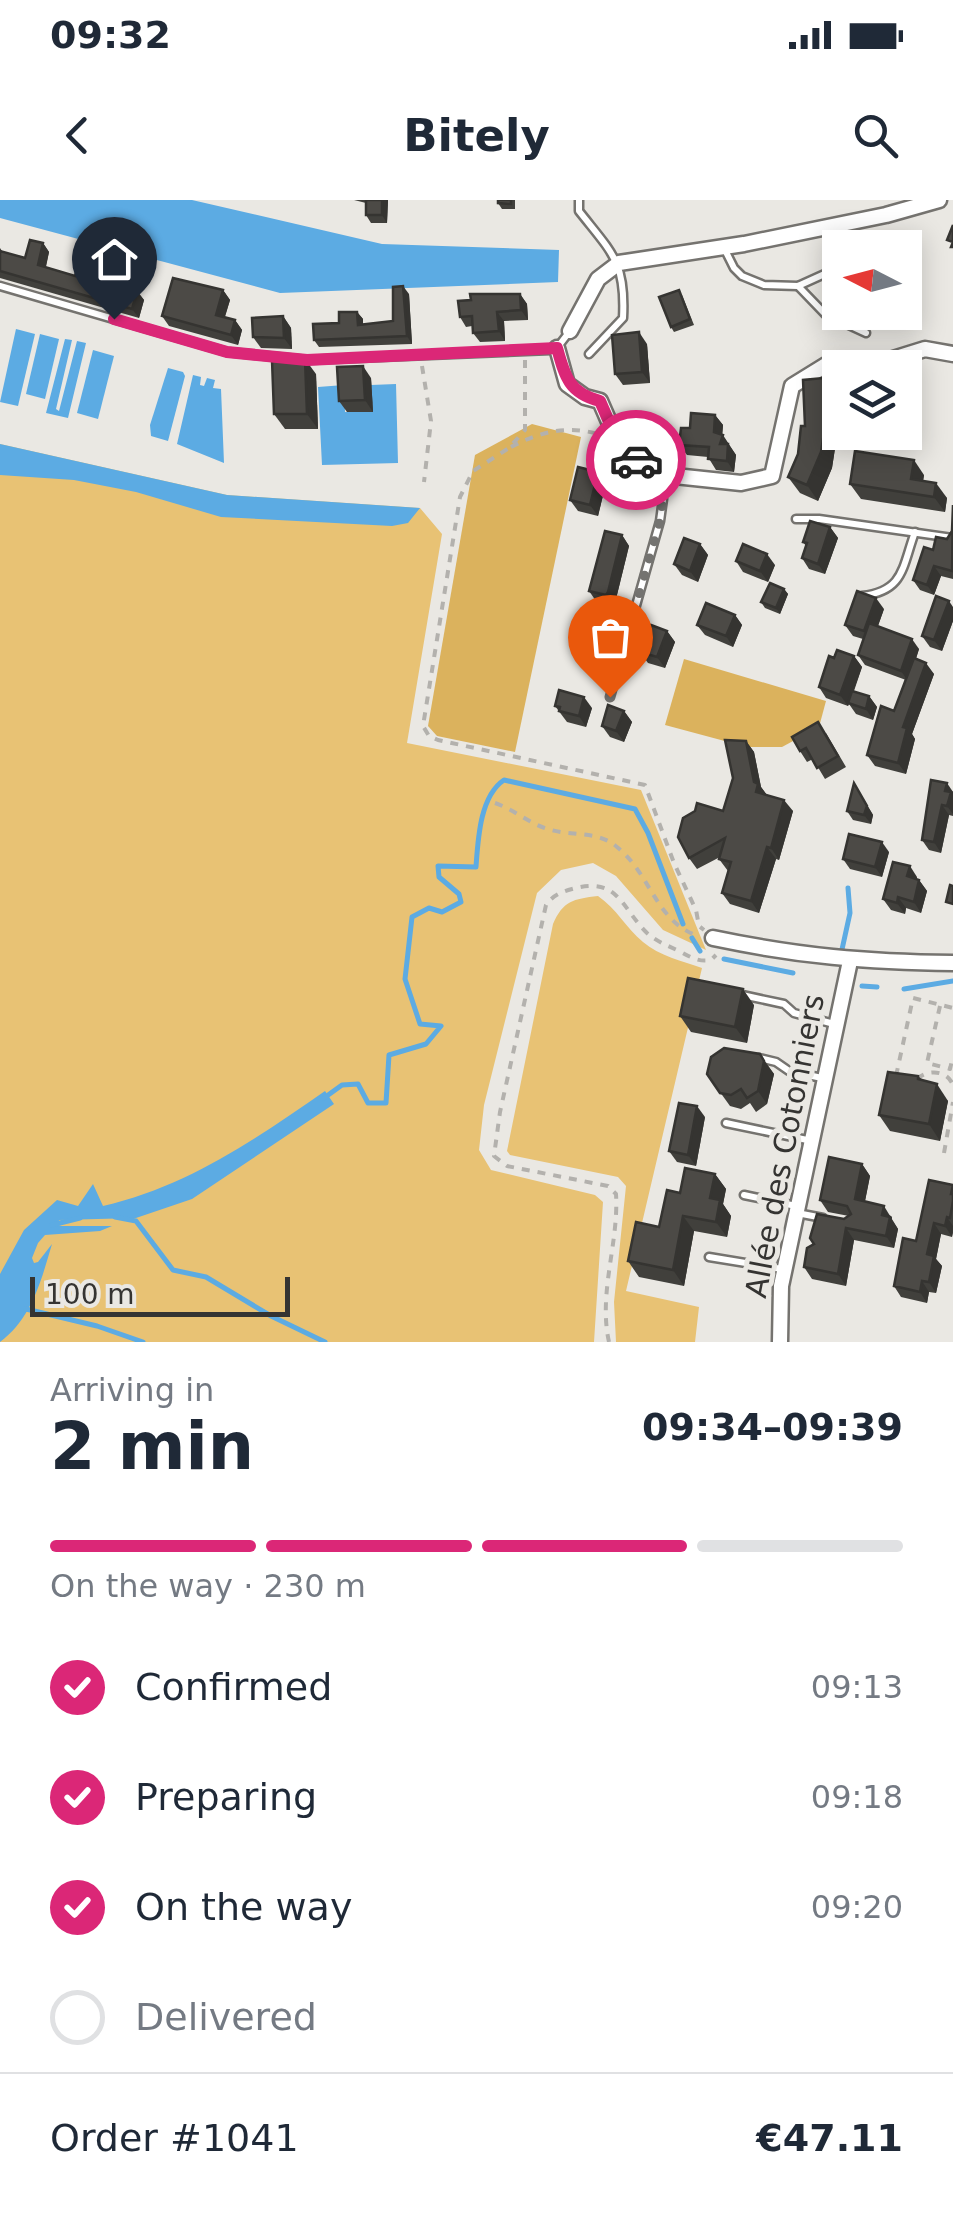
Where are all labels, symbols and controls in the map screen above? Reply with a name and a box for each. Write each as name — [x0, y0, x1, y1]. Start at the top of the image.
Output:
text: 09:32 — [50, 13, 171, 57]
icon: back — [50, 108, 105, 163]
icon: search — [848, 108, 903, 163]
text: Bitely — [403, 109, 550, 162]
pin — [72, 217, 157, 320]
north arrow — [822, 230, 922, 330]
map controls — [822, 230, 922, 450]
icon: home — [87, 232, 142, 287]
button: layers — [822, 350, 922, 450]
courier — [586, 410, 686, 510]
icon: car — [609, 433, 664, 488]
pin — [568, 595, 653, 698]
icon: bag — [583, 610, 638, 665]
street label: Allée des Cotonniers — [738, 991, 831, 1301]
scale bar — [30, 1272, 290, 1316]
text: 100 m — [45, 1278, 135, 1311]
text: Arriving in — [50, 1371, 214, 1409]
text: 09:34–09:39 — [642, 1405, 903, 1449]
text: 2 min — [50, 1409, 254, 1484]
text: On the way · 230 m — [50, 1567, 366, 1605]
icon: check — [50, 1660, 105, 1715]
text: Confirmed — [135, 1665, 332, 1709]
text: 09:13 — [811, 1668, 903, 1706]
icon: check — [50, 1770, 105, 1825]
text: Preparing — [135, 1775, 317, 1819]
text: 09:18 — [811, 1778, 903, 1816]
icon: check — [50, 1880, 105, 1935]
text: On the way — [135, 1885, 352, 1929]
text: 09:20 — [811, 1888, 903, 1926]
text: Delivered — [135, 1995, 317, 2039]
text: Order #1041 — [50, 2116, 299, 2160]
text: €47.11 — [756, 2116, 903, 2160]

